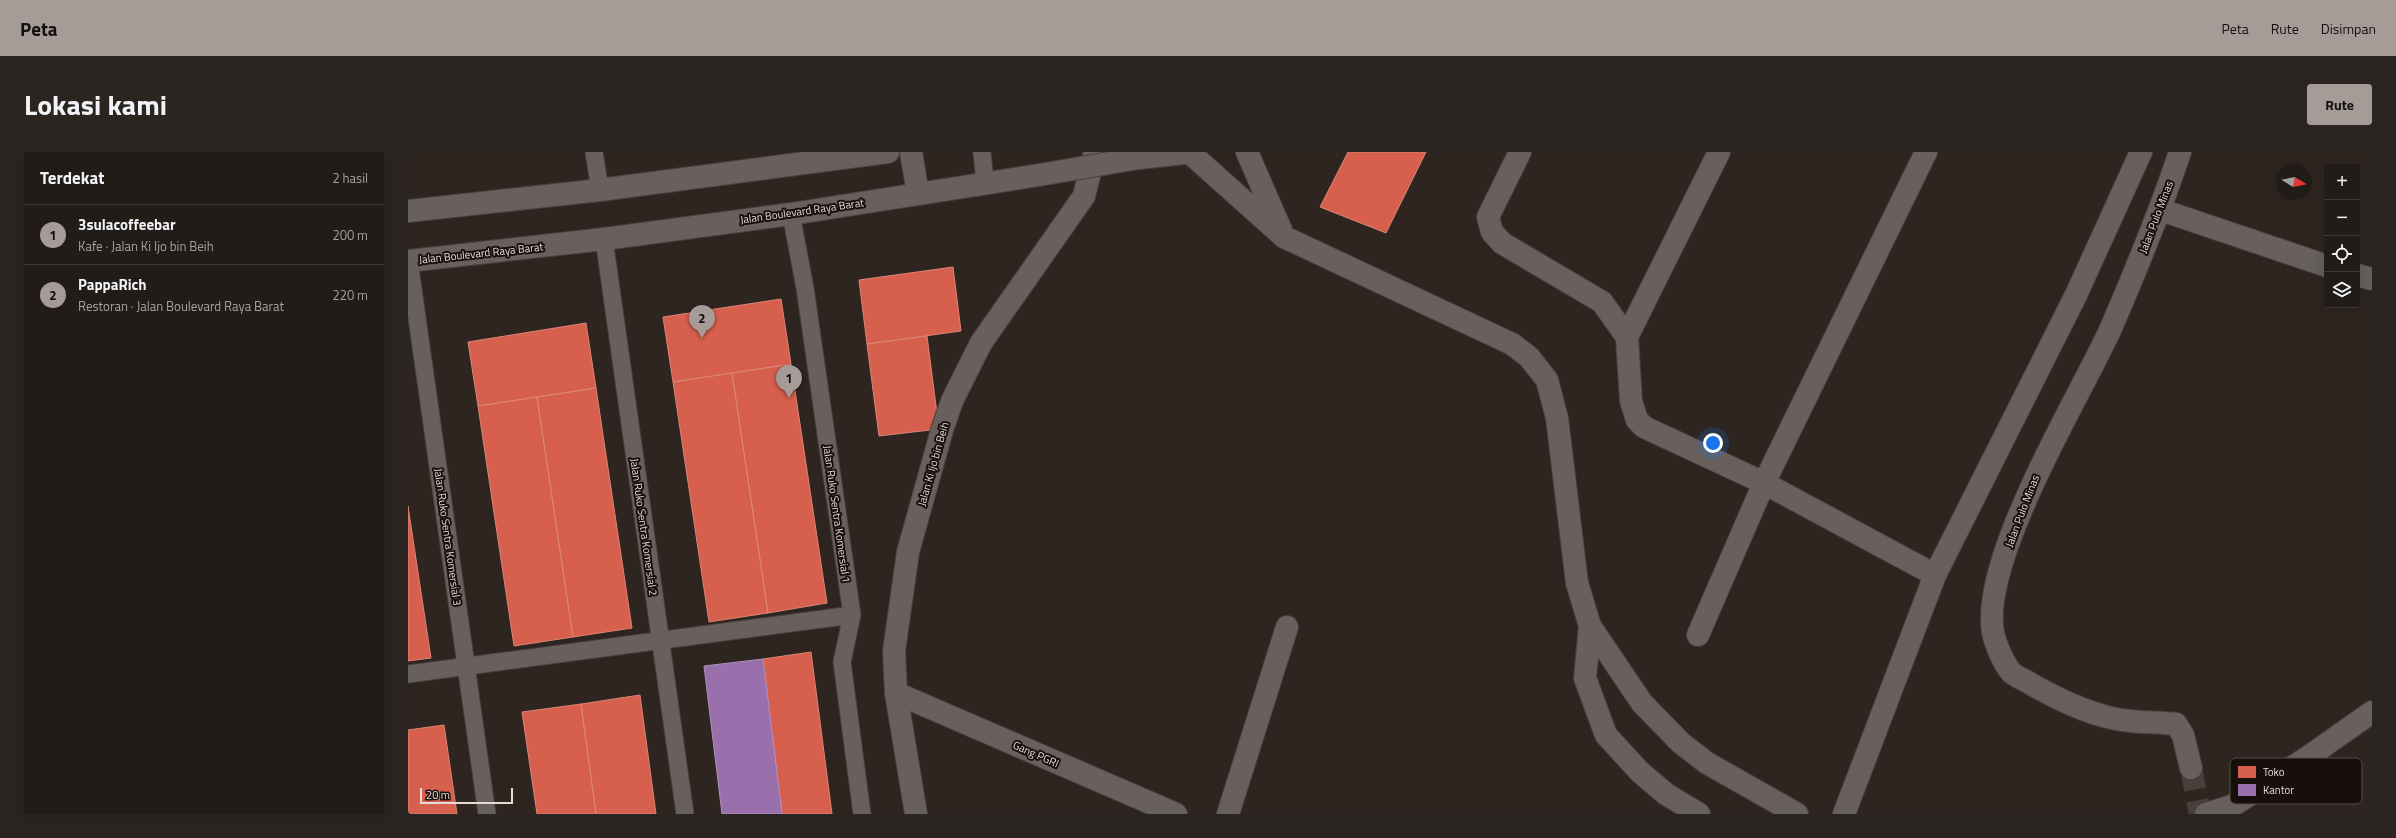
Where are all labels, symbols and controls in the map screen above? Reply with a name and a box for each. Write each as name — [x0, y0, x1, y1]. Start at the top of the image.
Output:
text: Peta — [20, 14, 58, 43]
text: Peta — [2222, 18, 2249, 39]
text: Rute — [2271, 18, 2299, 39]
text: Disimpan — [2321, 18, 2376, 39]
text: Lokasi kami — [24, 83, 167, 126]
button: Rute — [2307, 84, 2372, 125]
north arrow — [2276, 164, 2312, 200]
map controls — [2324, 164, 2360, 308]
button: + — [2324, 164, 2360, 200]
text: Terdekat — [40, 165, 104, 191]
text: 2 hasil — [332, 168, 368, 188]
street label: Jalan Pulo Minas — [2135, 178, 2177, 256]
street label: Jalan Boulevard Raya Barat — [739, 194, 865, 228]
button: − — [2324, 200, 2360, 236]
text: 3sulacoffeebar — [78, 213, 175, 236]
text: 1 — [49, 225, 57, 245]
text: 200 m — [332, 225, 368, 245]
text: Kafe · Jalan Ki Ijo bin Beih — [78, 236, 214, 256]
button: locate — [2324, 236, 2360, 272]
street label: Jalan Boulevard Raya Barat — [418, 238, 544, 267]
button: layers — [2324, 272, 2360, 308]
text: PappaRich — [78, 273, 147, 296]
text: 2 — [49, 285, 57, 305]
text: 220 m — [332, 285, 368, 305]
text: Restoran · Jalan Boulevard Raya Barat — [78, 296, 284, 316]
pin: 2 — [689, 305, 715, 338]
pin: 1 — [776, 365, 802, 398]
street label: Jalan Ki Ijo bin Beih — [913, 420, 953, 508]
your location — [1703, 433, 1723, 453]
street label: Jalan Ruko Sentra Komersial 1 — [819, 444, 855, 584]
street label: Jalan Ruko Sentra Komersial 2 — [626, 457, 662, 597]
street label: Jalan Ruko Sentra Komersial 3 — [430, 467, 466, 607]
street label: Jalan Pulo Minas — [2001, 472, 2043, 550]
street label: Gang PGRI — [1010, 737, 1062, 771]
legend — [2230, 758, 2362, 804]
text: Toko — [2263, 764, 2285, 780]
text: Kantor — [2263, 782, 2294, 798]
scale bar — [420, 786, 513, 805]
text: 20 m — [426, 787, 450, 803]

